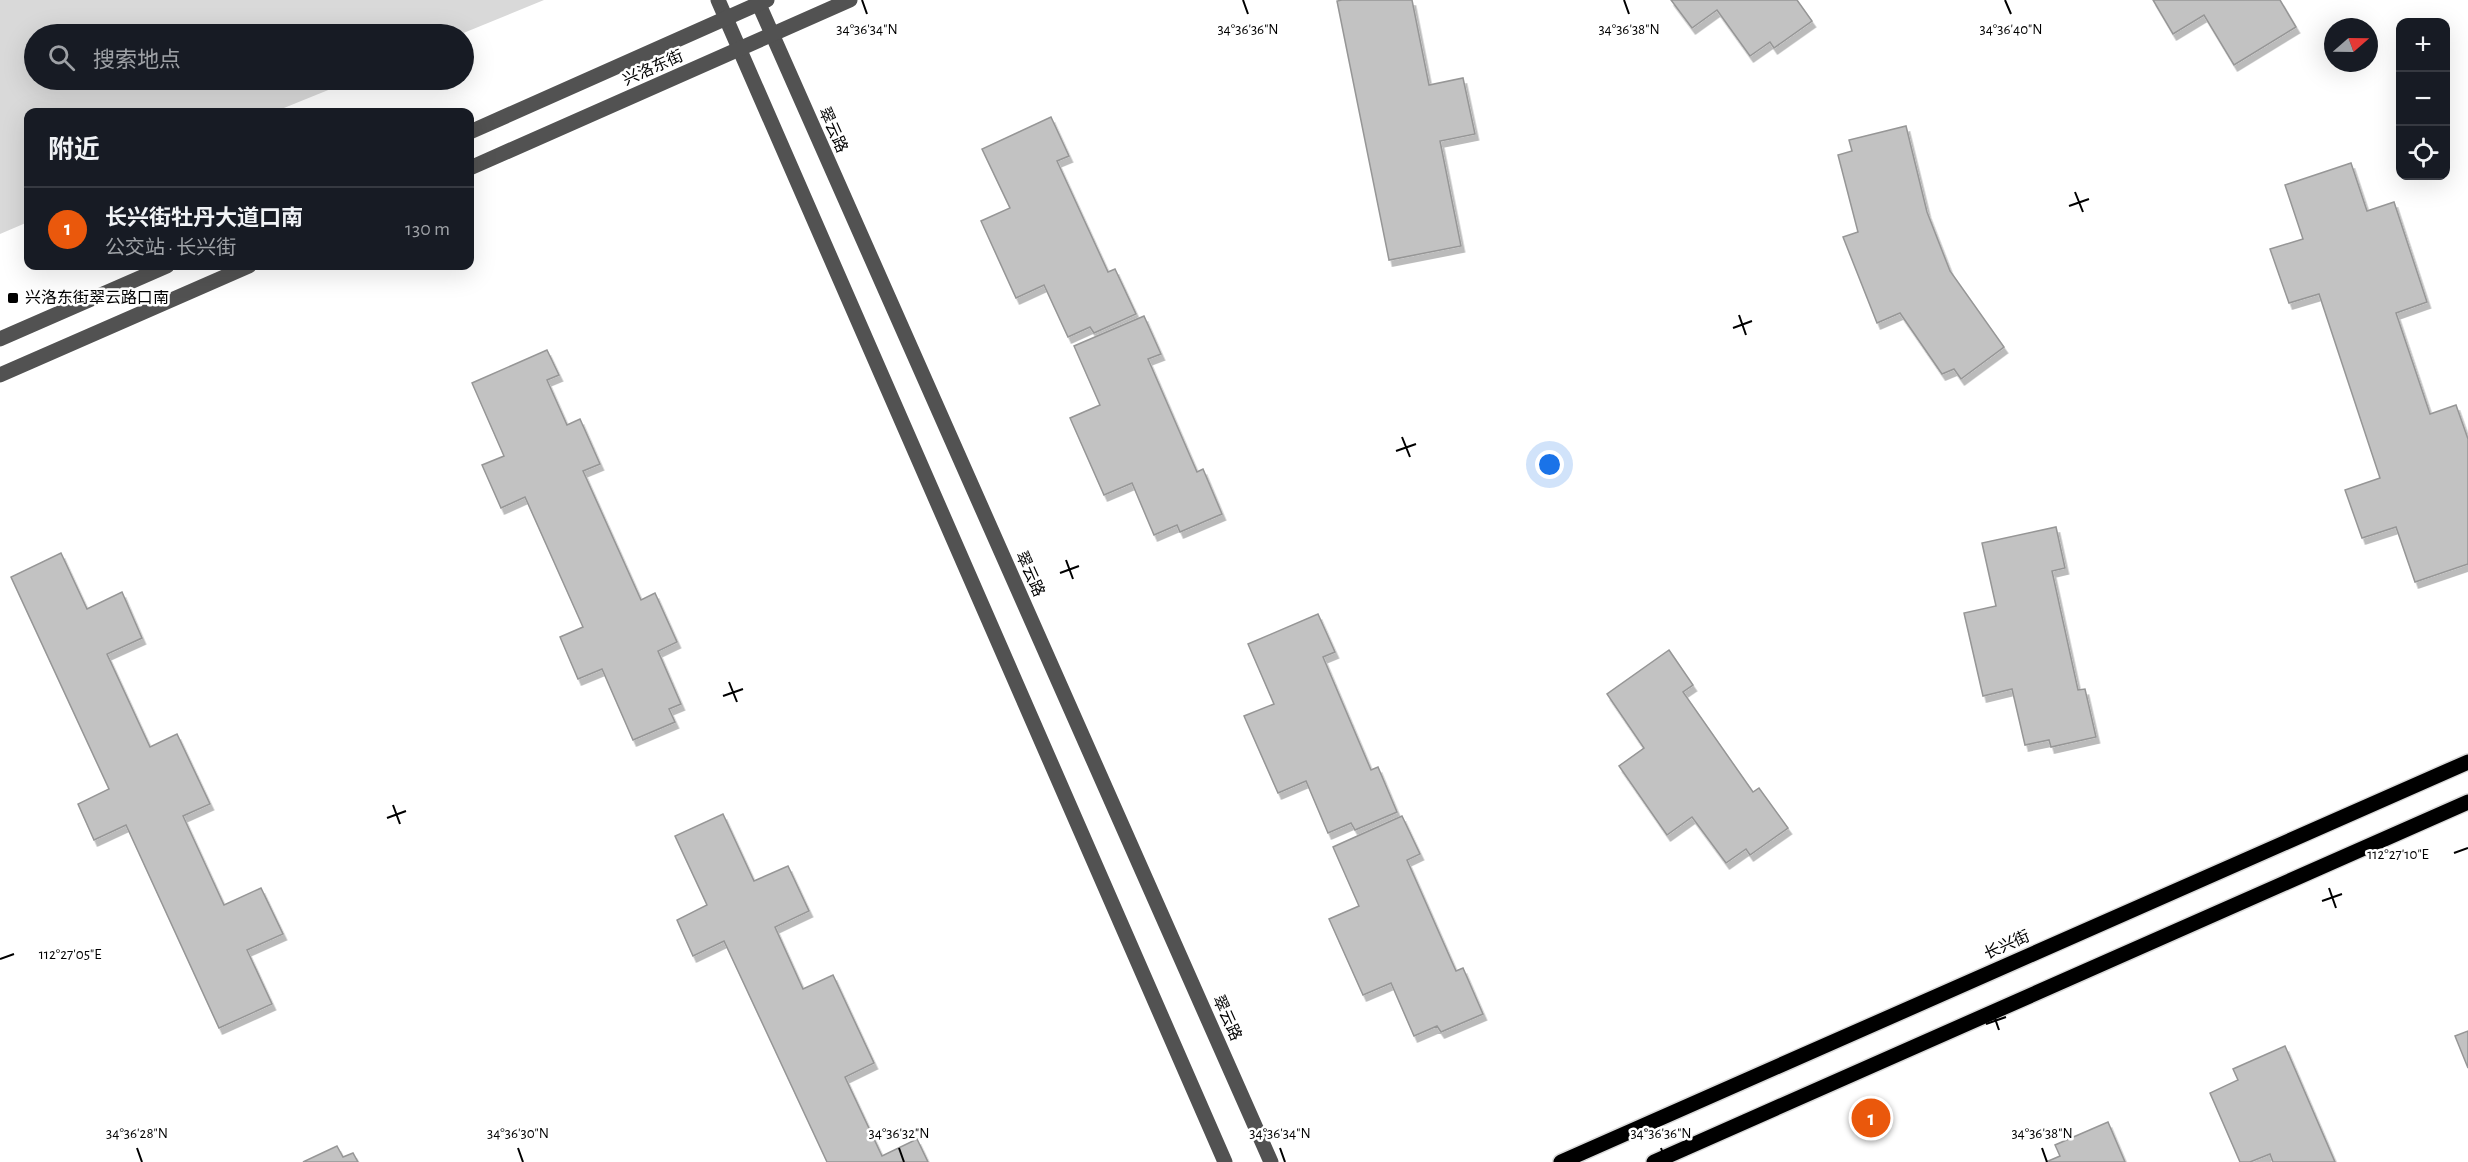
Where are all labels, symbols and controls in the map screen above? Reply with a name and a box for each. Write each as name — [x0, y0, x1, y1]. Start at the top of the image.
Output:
north arrow — [2324, 18, 2378, 72]
map controls — [2396, 18, 2450, 180]
button: + — [2396, 18, 2450, 72]
text: 34°36'34"N — [836, 22, 898, 37]
text: 34°36'36"N — [1217, 22, 1279, 37]
text: 34°36'38"N — [1598, 22, 1660, 37]
text: 34°36'40"N — [1979, 22, 2043, 37]
search box — [24, 24, 474, 90]
icon: search — [45, 41, 78, 74]
street label: 兴洛东街 — [620, 47, 685, 88]
text: 搜索地点 — [93, 49, 181, 71]
button: − — [2396, 72, 2450, 126]
street label: 翠云路 — [816, 104, 851, 155]
button: locate — [2396, 126, 2450, 180]
text: 附近 — [48, 137, 100, 163]
text: 长兴街牡丹大道口南 — [105, 207, 303, 229]
text: 1 — [64, 219, 71, 239]
text: 130 m — [405, 219, 450, 239]
text: 公交站 · 长兴街 — [105, 238, 236, 258]
place label: 兴洛东街翠云路口南 — [25, 289, 169, 306]
marker: 兴洛东街翠云路口南 — [6, 291, 20, 305]
your location — [1535, 450, 1564, 479]
street label: 翠云路 — [1013, 548, 1048, 599]
text: 112°27'10"E — [2367, 847, 2429, 862]
street label: 长兴街 — [1981, 927, 2032, 962]
text: 112°27'05"E — [39, 947, 101, 962]
street label: 翠云路 — [1210, 992, 1245, 1043]
pin: 1 — [1852, 1096, 1890, 1140]
text: 34°36'28"N — [106, 1126, 168, 1141]
text: 34°36'30"N — [487, 1126, 549, 1141]
text: 34°36'32"N — [869, 1126, 929, 1141]
text: 34°36'34"N — [1249, 1126, 1311, 1141]
text: 34°36'36"N — [1630, 1126, 1692, 1141]
text: 34°36'38"N — [2011, 1126, 2073, 1141]

